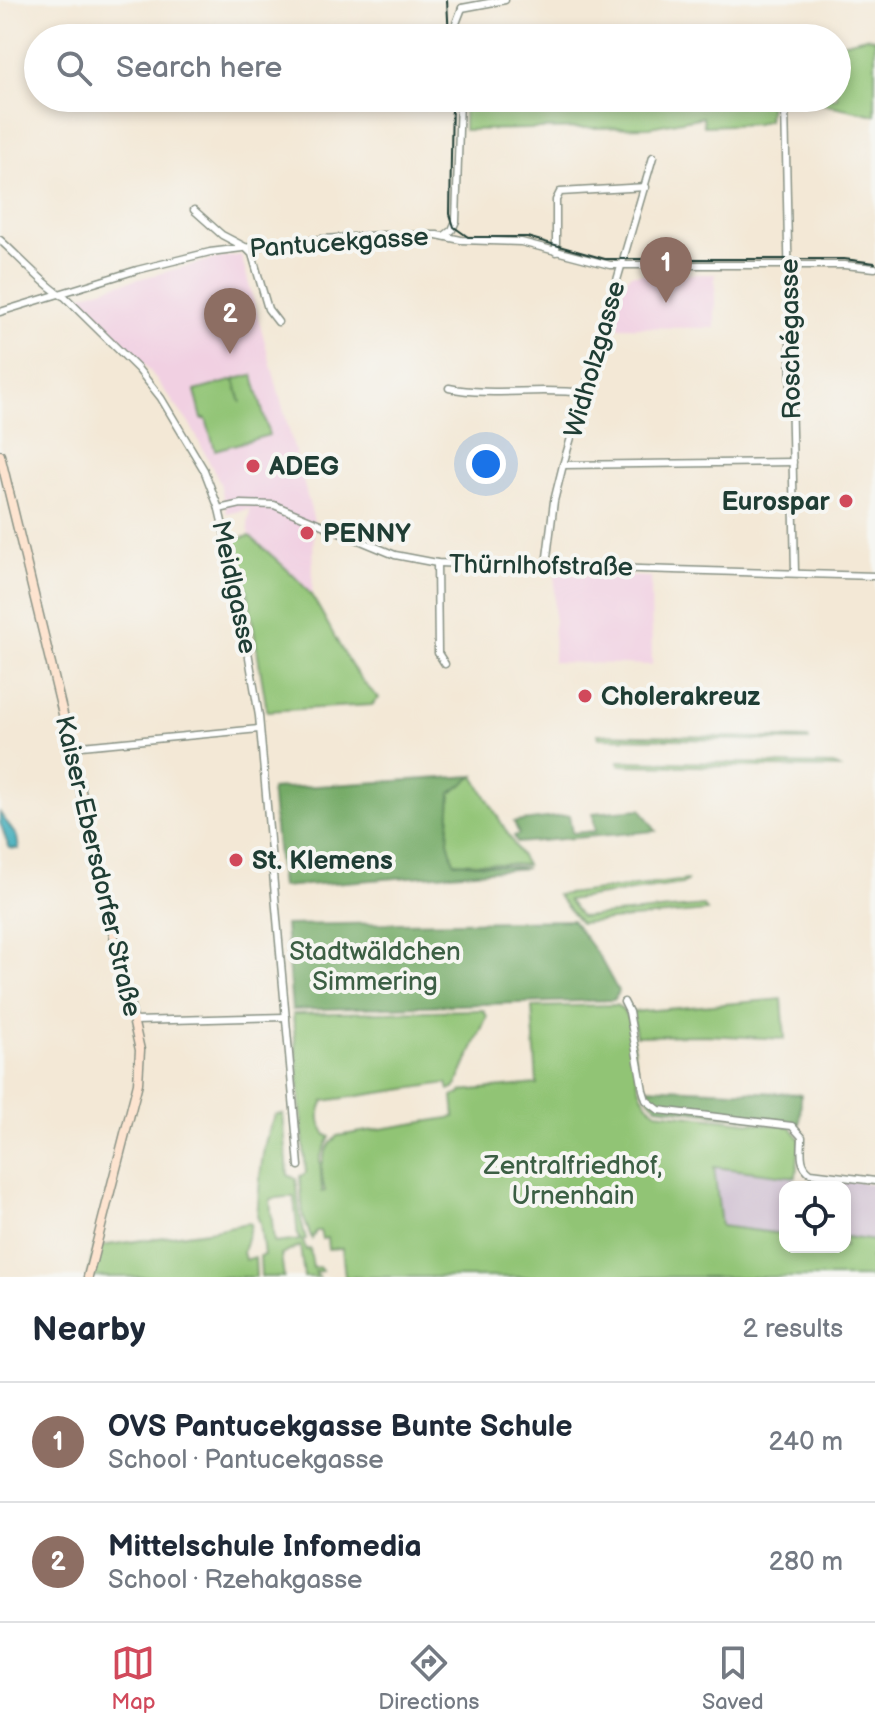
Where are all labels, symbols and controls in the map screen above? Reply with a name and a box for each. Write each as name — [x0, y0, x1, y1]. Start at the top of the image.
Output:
search box — [24, 24, 851, 112]
icon: search — [52, 46, 96, 90]
text: Search here — [116, 50, 282, 86]
street label: Pantucekgasse — [248, 222, 430, 265]
pin: 1 — [640, 237, 692, 303]
street label: Roschégasse — [775, 258, 808, 420]
street label: Widholzgasse — [558, 278, 633, 441]
pin: 2 — [204, 288, 256, 354]
your location — [466, 444, 506, 484]
place label: ADEG — [268, 452, 339, 483]
marker: ADEG — [244, 457, 262, 475]
place label: Eurospar — [721, 487, 831, 518]
marker: Eurospar — [837, 492, 855, 510]
street label: Meidlgasse — [204, 518, 263, 657]
place label: PENNY — [323, 519, 411, 550]
marker: PENNY — [298, 524, 316, 542]
street label: Thürnlhofstraße — [449, 549, 633, 584]
place label: Cholerakreuz — [601, 682, 761, 713]
marker: Cholerakreuz — [576, 687, 594, 705]
street label: Kaiser-Ebersdorfer Straße — [48, 713, 147, 1020]
place label: St. Klemens — [252, 846, 393, 877]
marker: St. Klemens — [227, 851, 245, 869]
park label: Stadtwäldchen Simmering — [289, 937, 461, 998]
park label: Zentralfriedhof, Urnenhain — [483, 1151, 662, 1212]
map controls — [779, 1181, 851, 1253]
button: locate — [779, 1181, 851, 1253]
text: Nearby — [32, 1309, 146, 1350]
text: 2 results — [743, 1314, 843, 1345]
text: OVS Pantucekgasse Bunte Schule — [108, 1409, 573, 1445]
text: 1 — [53, 1427, 63, 1458]
text: 240 m — [768, 1427, 843, 1458]
text: School · Pantucekgasse — [108, 1445, 384, 1476]
text: Mittelschule Infomedia — [108, 1529, 422, 1565]
text: 2 — [50, 1547, 66, 1578]
text: 280 m — [769, 1547, 843, 1578]
text: School · Rzehakgasse — [108, 1565, 363, 1596]
tab: Map — [111, 1641, 156, 1716]
tab: Directions — [378, 1641, 479, 1716]
tab: Saved — [702, 1641, 764, 1716]

